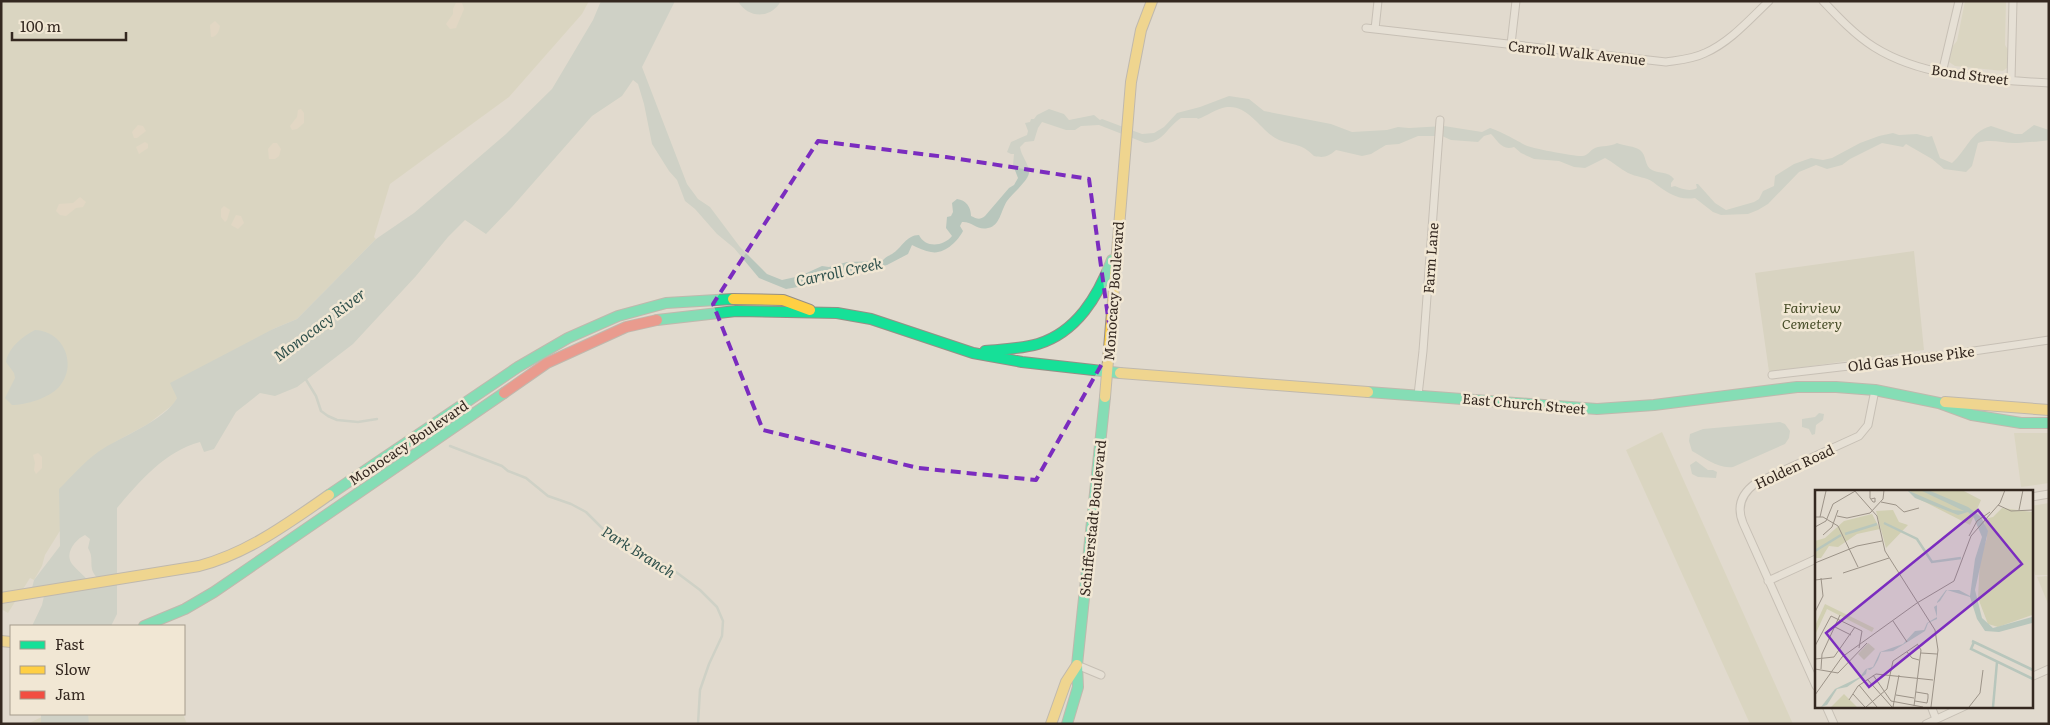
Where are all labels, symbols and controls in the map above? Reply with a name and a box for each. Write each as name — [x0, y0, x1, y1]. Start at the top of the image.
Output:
scale bar — [12, 10, 126, 42]
text: 100 m — [20, 14, 61, 37]
street label: Carroll Walk Avenue — [1507, 35, 1647, 69]
street label: Bond Street — [1930, 59, 2010, 89]
street label: Monocacy Boulevard — [1098, 220, 1128, 361]
street label: Farm Lane — [1418, 222, 1442, 294]
water label: Carroll Creek — [794, 250, 885, 291]
water label: Monocacy River — [268, 282, 370, 366]
park label: Fairview Cemetery — [1782, 297, 1842, 333]
street label: Old Gas House Pike — [1847, 340, 1975, 376]
street label: East Church Street — [1461, 388, 1587, 418]
street label: Monocacy Boulevard — [344, 394, 472, 489]
street label: Schifferstadt Boulevard — [1074, 438, 1110, 597]
street label: Holden Road — [1751, 439, 1837, 493]
inset map — [1815, 490, 2032, 708]
water label: Park Branch — [598, 519, 681, 583]
legend — [10, 625, 185, 715]
text: Fast — [55, 632, 84, 655]
text: Slow — [55, 657, 90, 680]
text: Jam — [55, 682, 86, 705]

